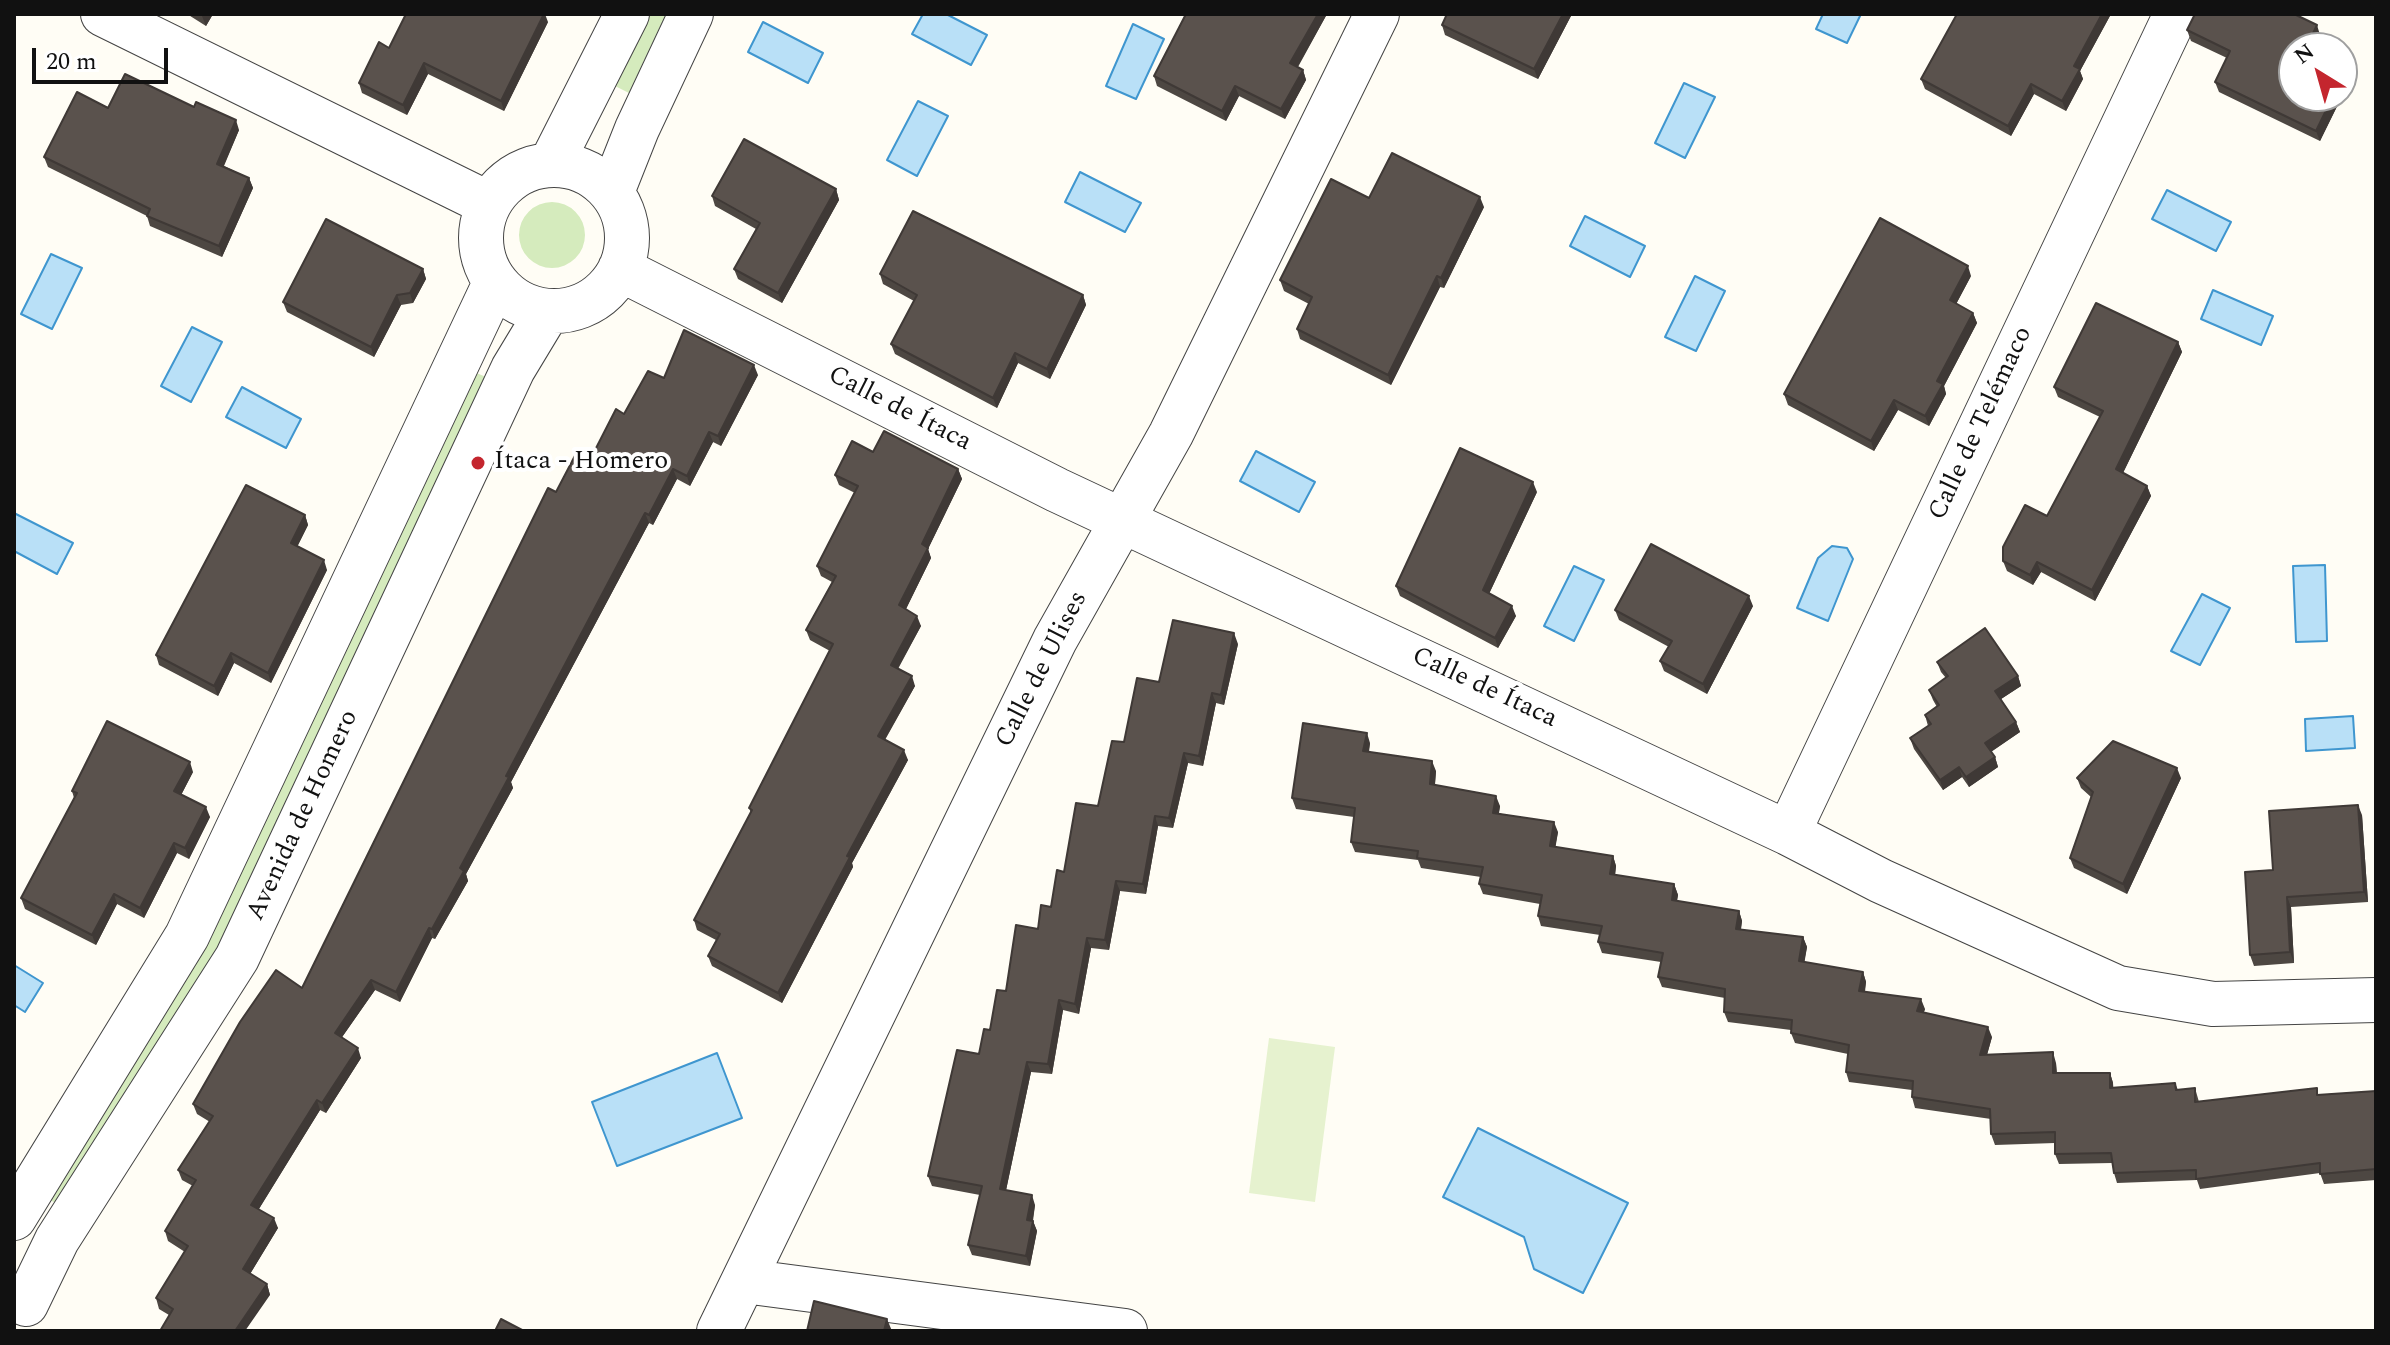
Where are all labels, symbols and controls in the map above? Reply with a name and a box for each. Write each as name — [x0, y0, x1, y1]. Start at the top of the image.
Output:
scale bar — [36, 32, 172, 82]
north arrow — [2278, 32, 2358, 112]
text: N — [2287, 35, 2322, 73]
text: 20 m — [46, 44, 97, 80]
street label: Calle de Telémaco — [1924, 322, 2040, 526]
street label: Calle de Ítaca — [822, 361, 976, 459]
place label: Ítaca - Homero — [494, 447, 668, 479]
marker: Ítaca - Homero — [469, 454, 487, 472]
street label: Calle de Ulises — [990, 587, 1096, 753]
street label: Calle de Ítaca — [1406, 642, 1562, 736]
street label: Avenida de Homero — [242, 706, 366, 926]

